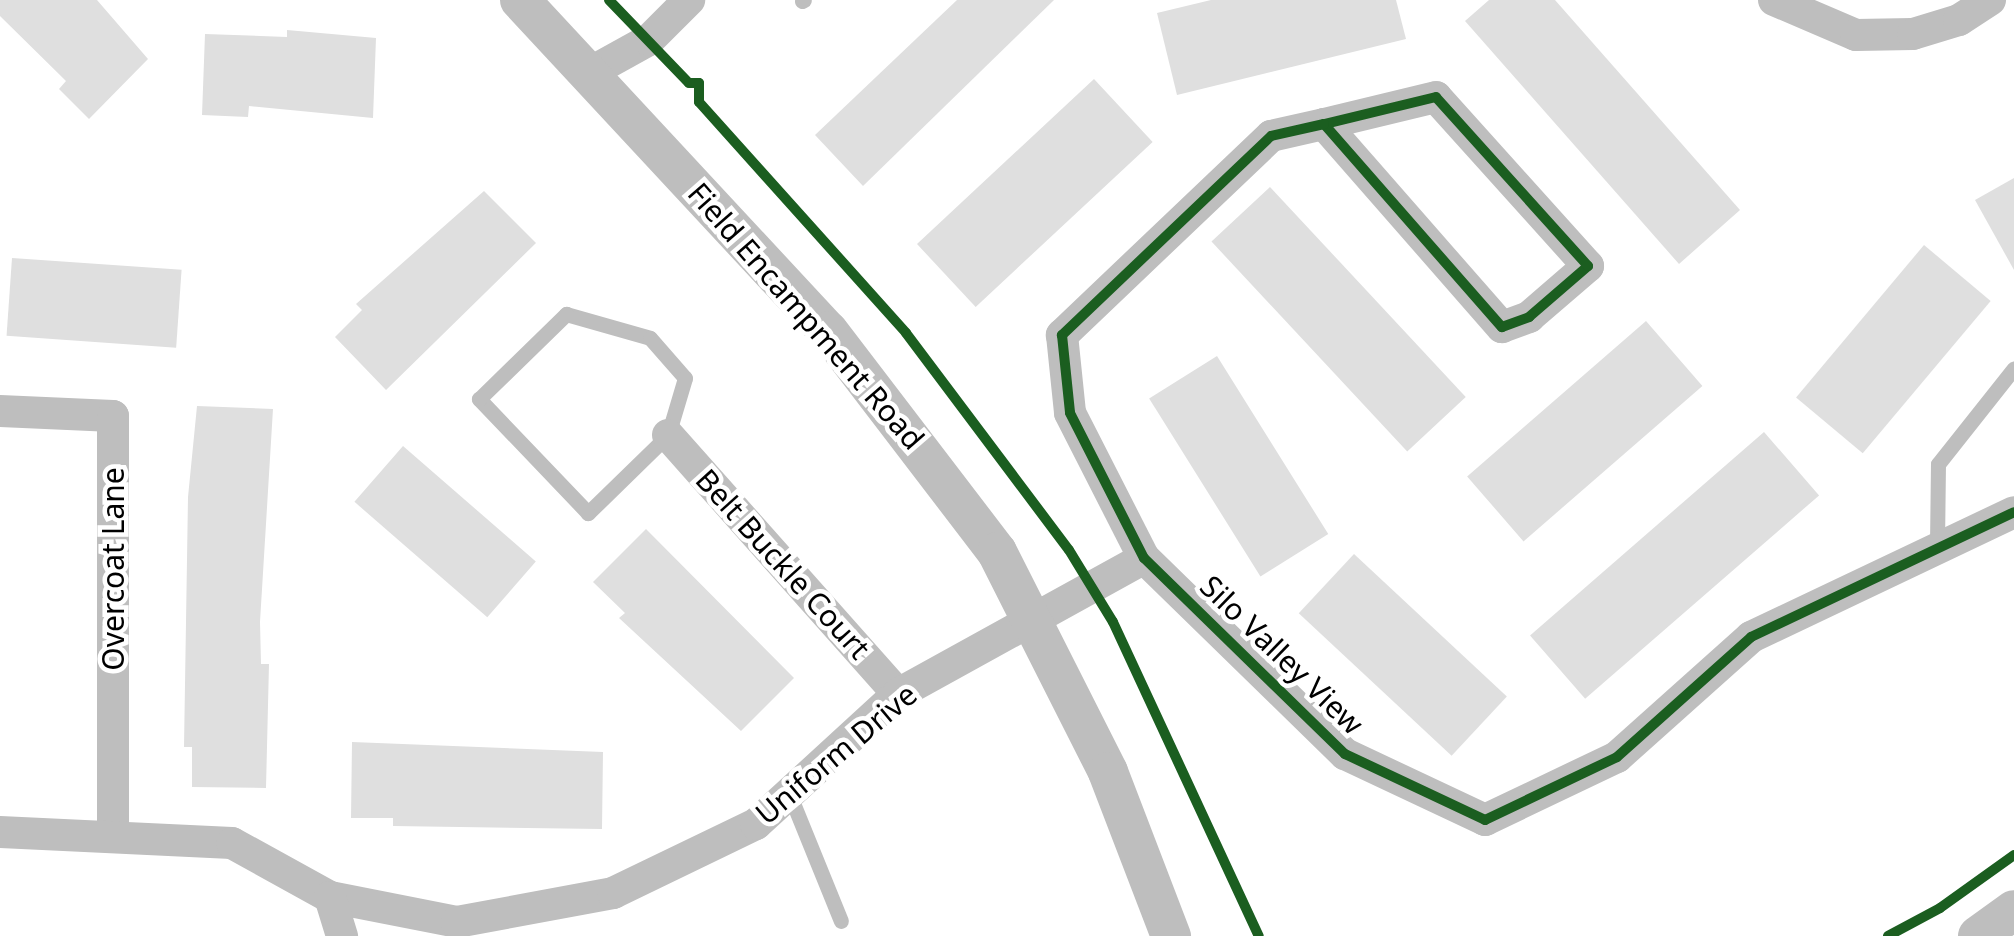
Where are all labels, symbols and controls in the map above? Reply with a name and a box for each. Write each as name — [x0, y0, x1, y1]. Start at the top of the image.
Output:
street label: Field Encampment Road — [680, 175, 932, 457]
street label: Belt Buckle Court — [688, 462, 878, 666]
street label: Overcoat Lane — [95, 467, 131, 671]
street label: Silo Valley View — [1193, 568, 1371, 742]
street label: Uniform Drive — [748, 676, 924, 832]

